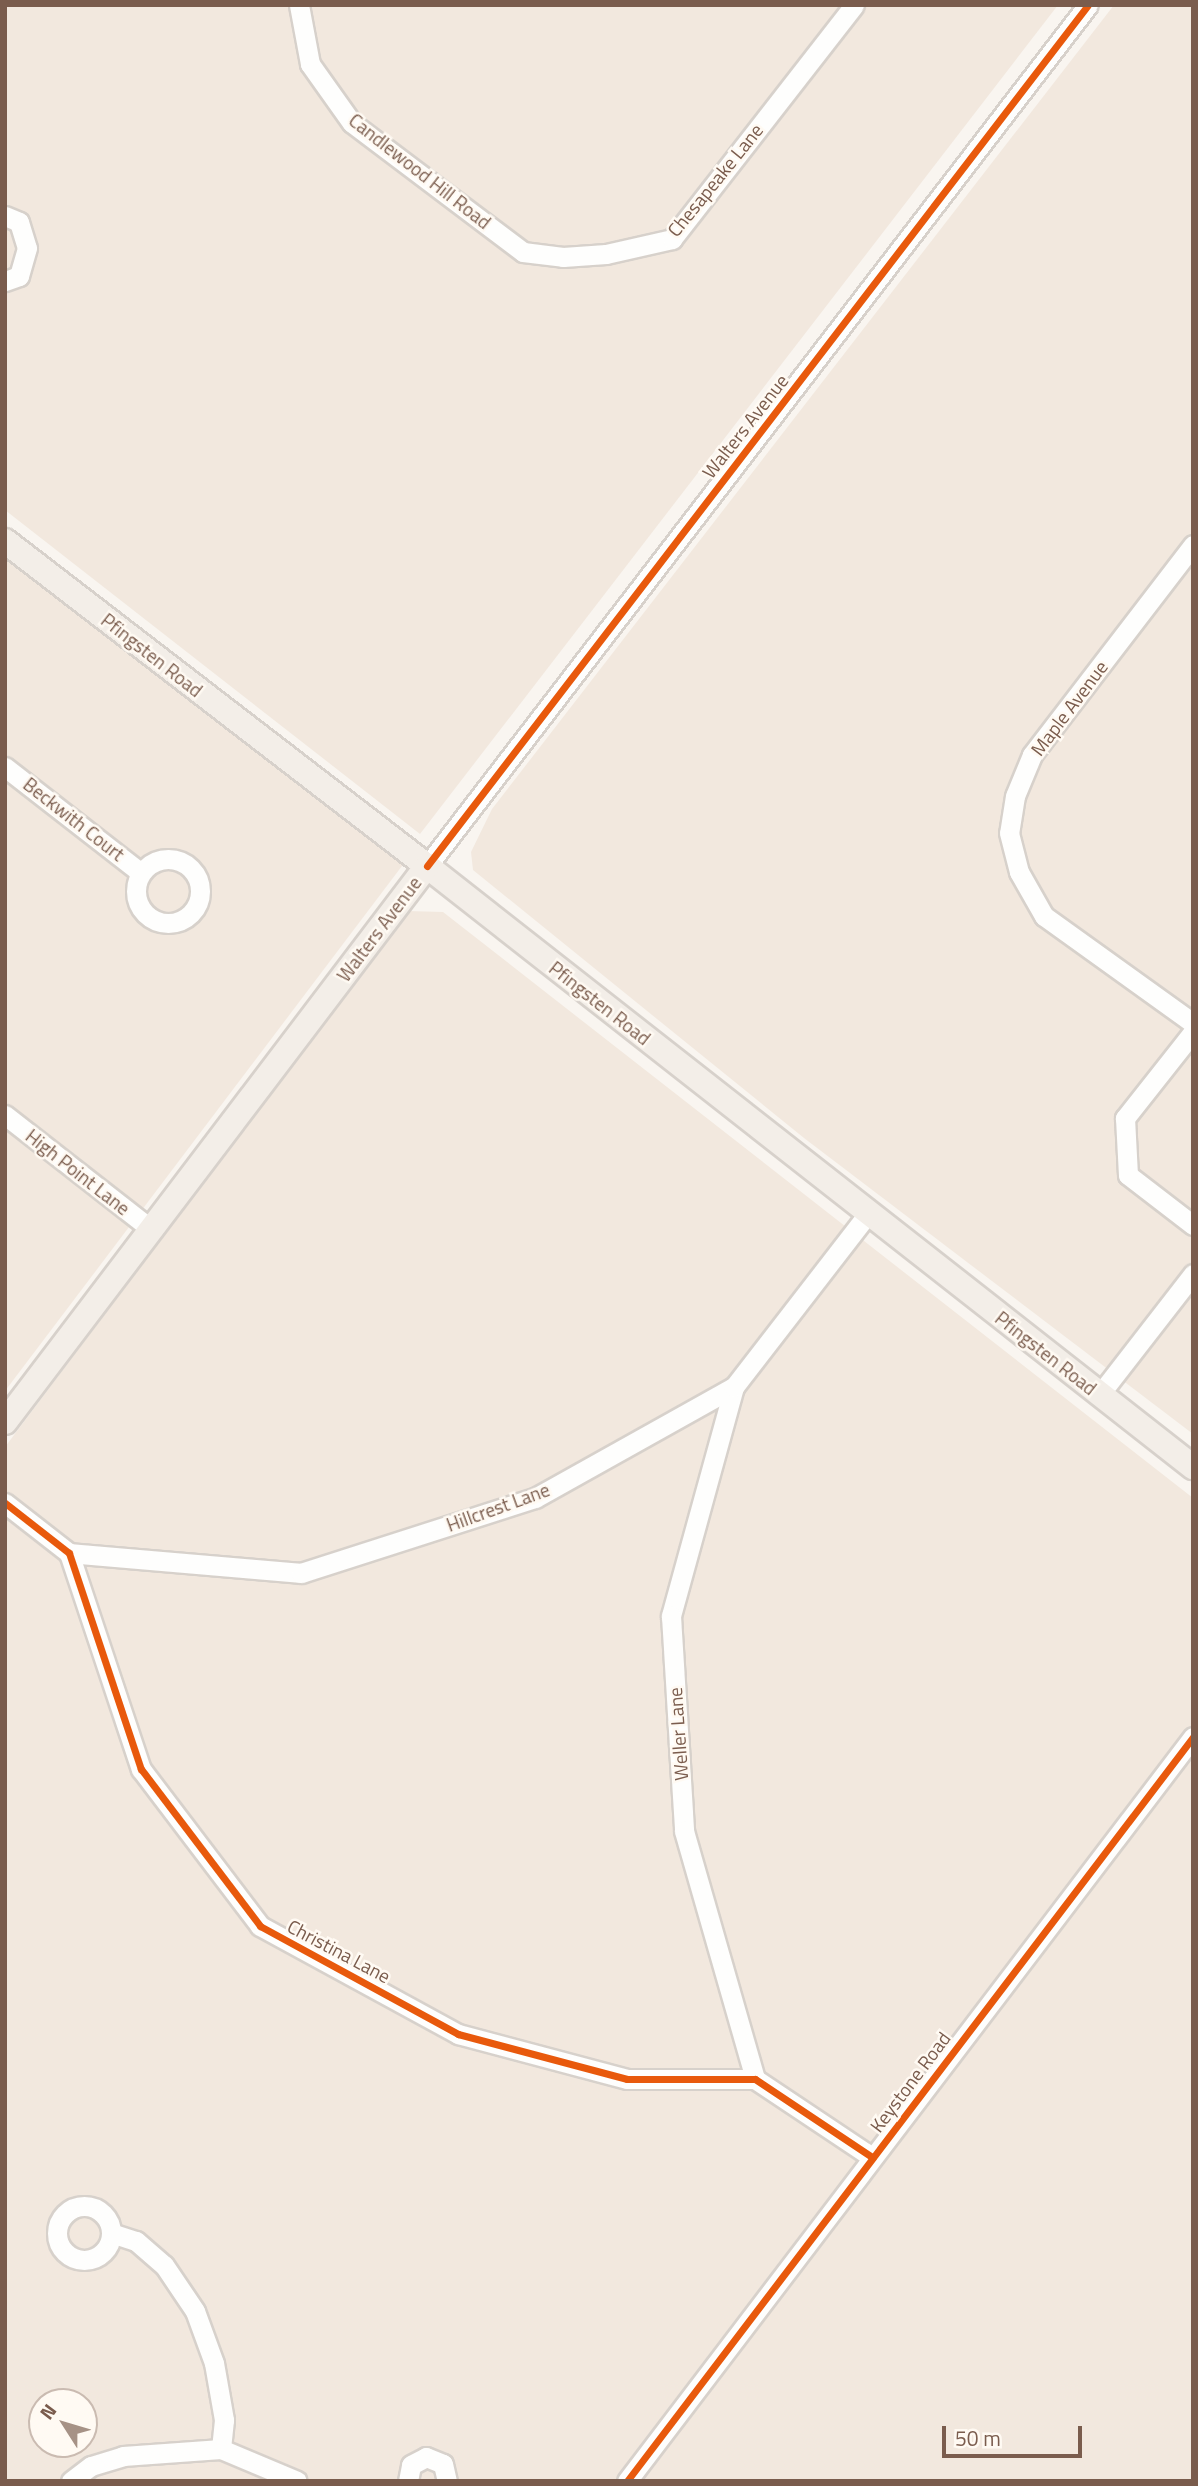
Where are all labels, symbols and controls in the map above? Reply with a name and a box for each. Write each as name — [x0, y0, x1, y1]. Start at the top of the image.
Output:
street label: Candlewood Hill Road — [345, 109, 495, 233]
street label: Chesapeake Lane — [663, 119, 767, 241]
street label: Walters Avenue — [697, 369, 793, 483]
street label: Pfingsten Road — [97, 608, 207, 702]
street label: Maple Avenue — [1026, 656, 1112, 760]
street label: Beckwith Court — [19, 772, 129, 866]
street label: Walters Avenue — [332, 872, 426, 986]
street label: Pfingsten Road — [545, 956, 655, 1050]
street label: High Point Lane — [21, 1124, 135, 1220]
street label: Pfingsten Road — [991, 1306, 1101, 1400]
street label: Hillcrest Lane — [443, 1478, 553, 1536]
street label: Weller Lane — [663, 1687, 693, 1781]
street label: Christina Lane — [284, 1914, 394, 1988]
street label: Keystone Road — [865, 2027, 955, 2137]
north arrow — [28, 2388, 98, 2458]
text: N — [32, 2397, 63, 2425]
scale bar — [946, 2412, 1086, 2456]
text: 50 m — [955, 2422, 1001, 2454]

